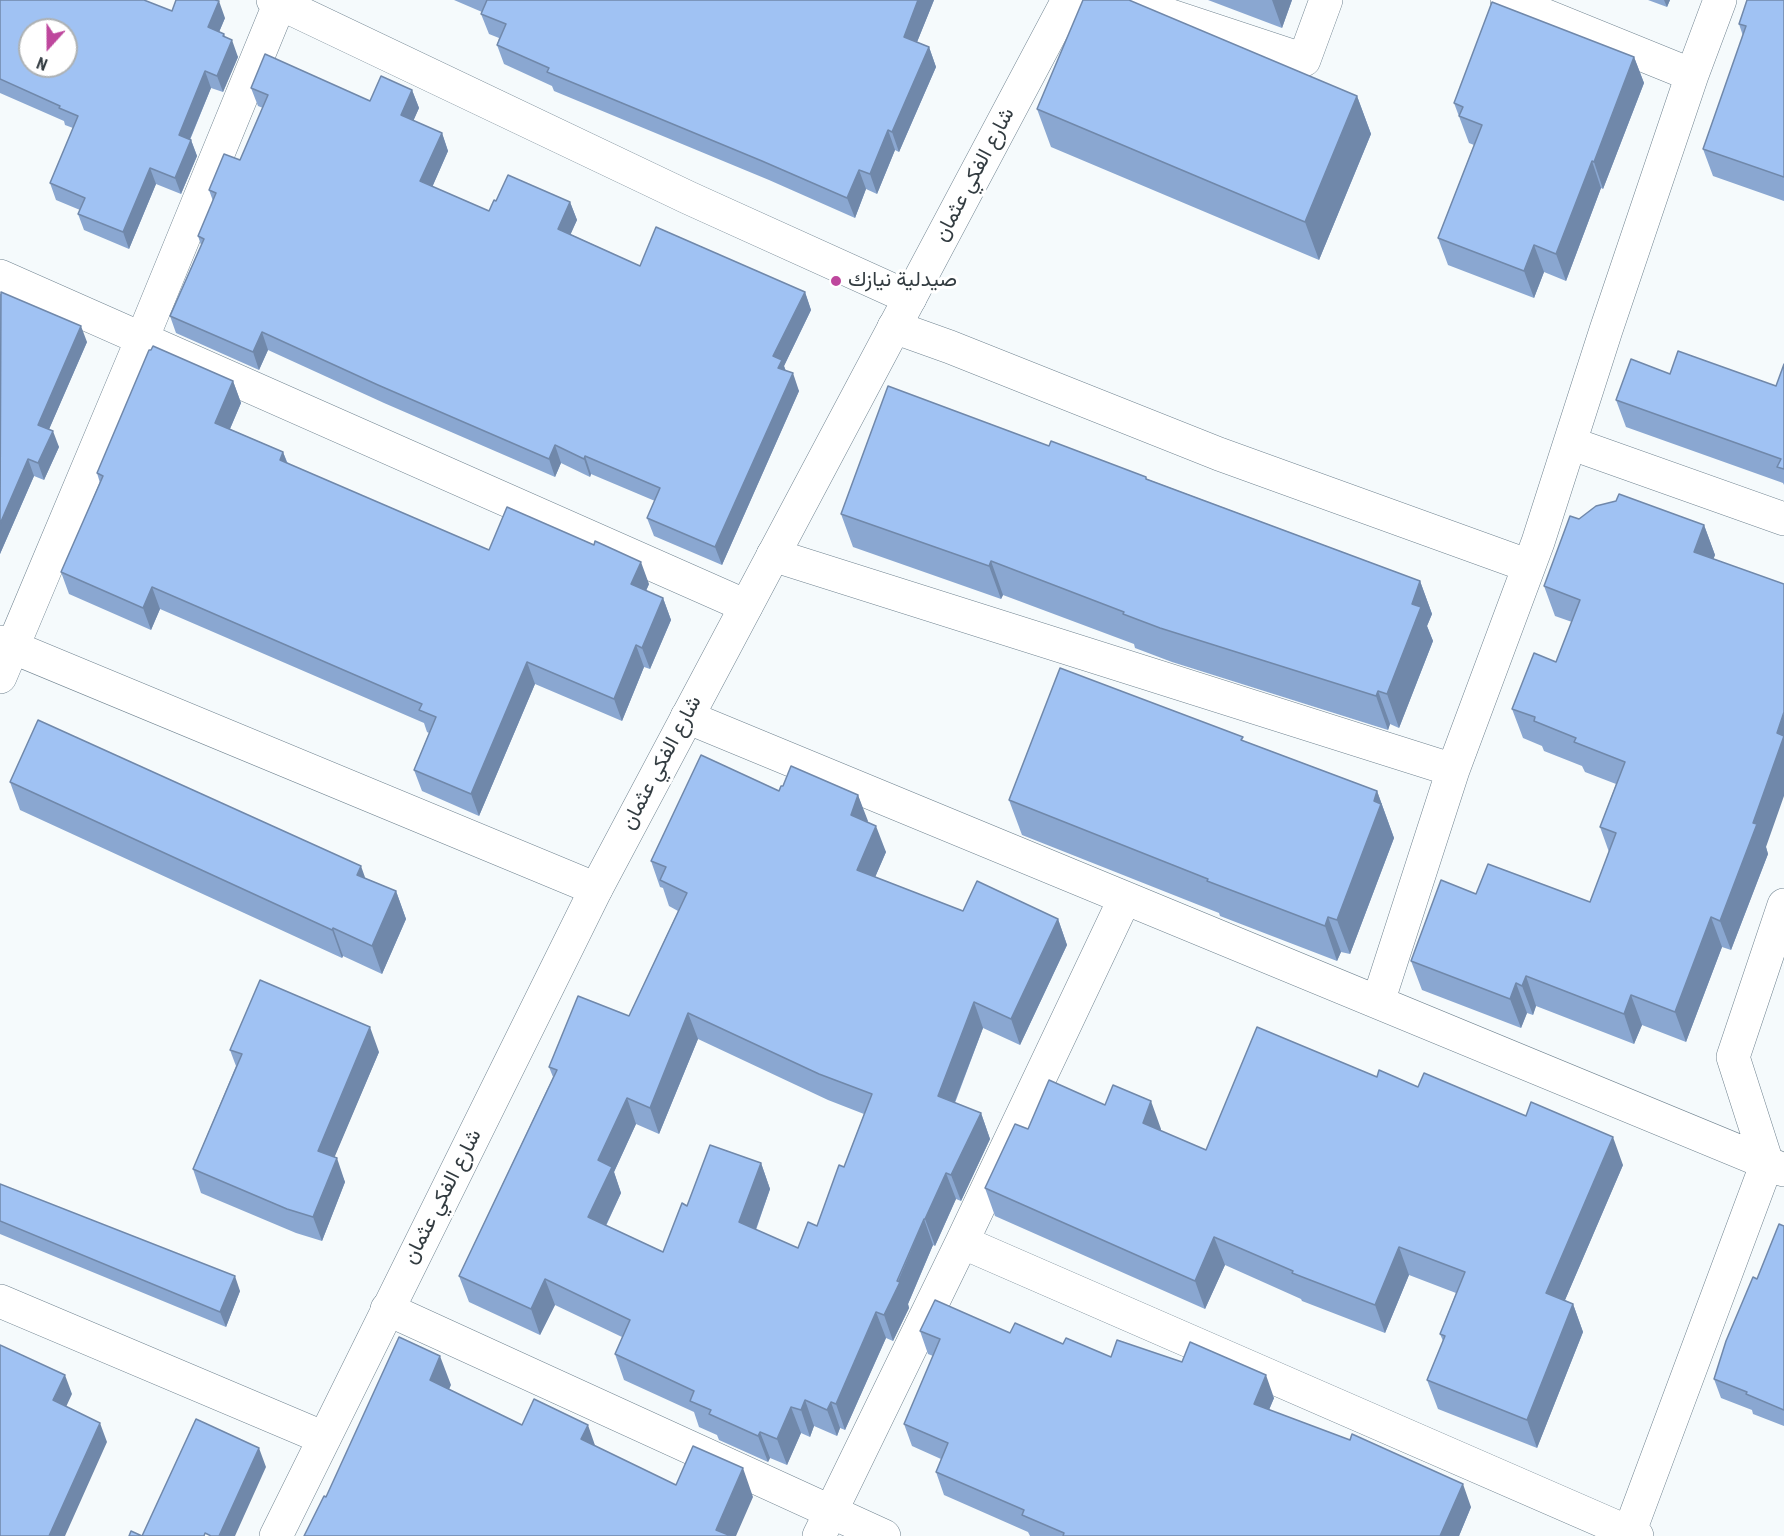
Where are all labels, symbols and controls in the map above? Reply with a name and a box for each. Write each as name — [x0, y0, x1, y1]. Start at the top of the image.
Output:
north arrow — [18, 18, 78, 78]
text: N — [34, 53, 50, 74]
street label: شارع الفكي عثمان — [929, 104, 1021, 246]
place label: صيدلية نيازك — [848, 268, 957, 294]
marker: صيدلية نيازك — [829, 274, 843, 288]
street label: شارع الفكي عثمان — [616, 692, 708, 834]
street label: شارع الفكي عثمان — [398, 1125, 488, 1269]

